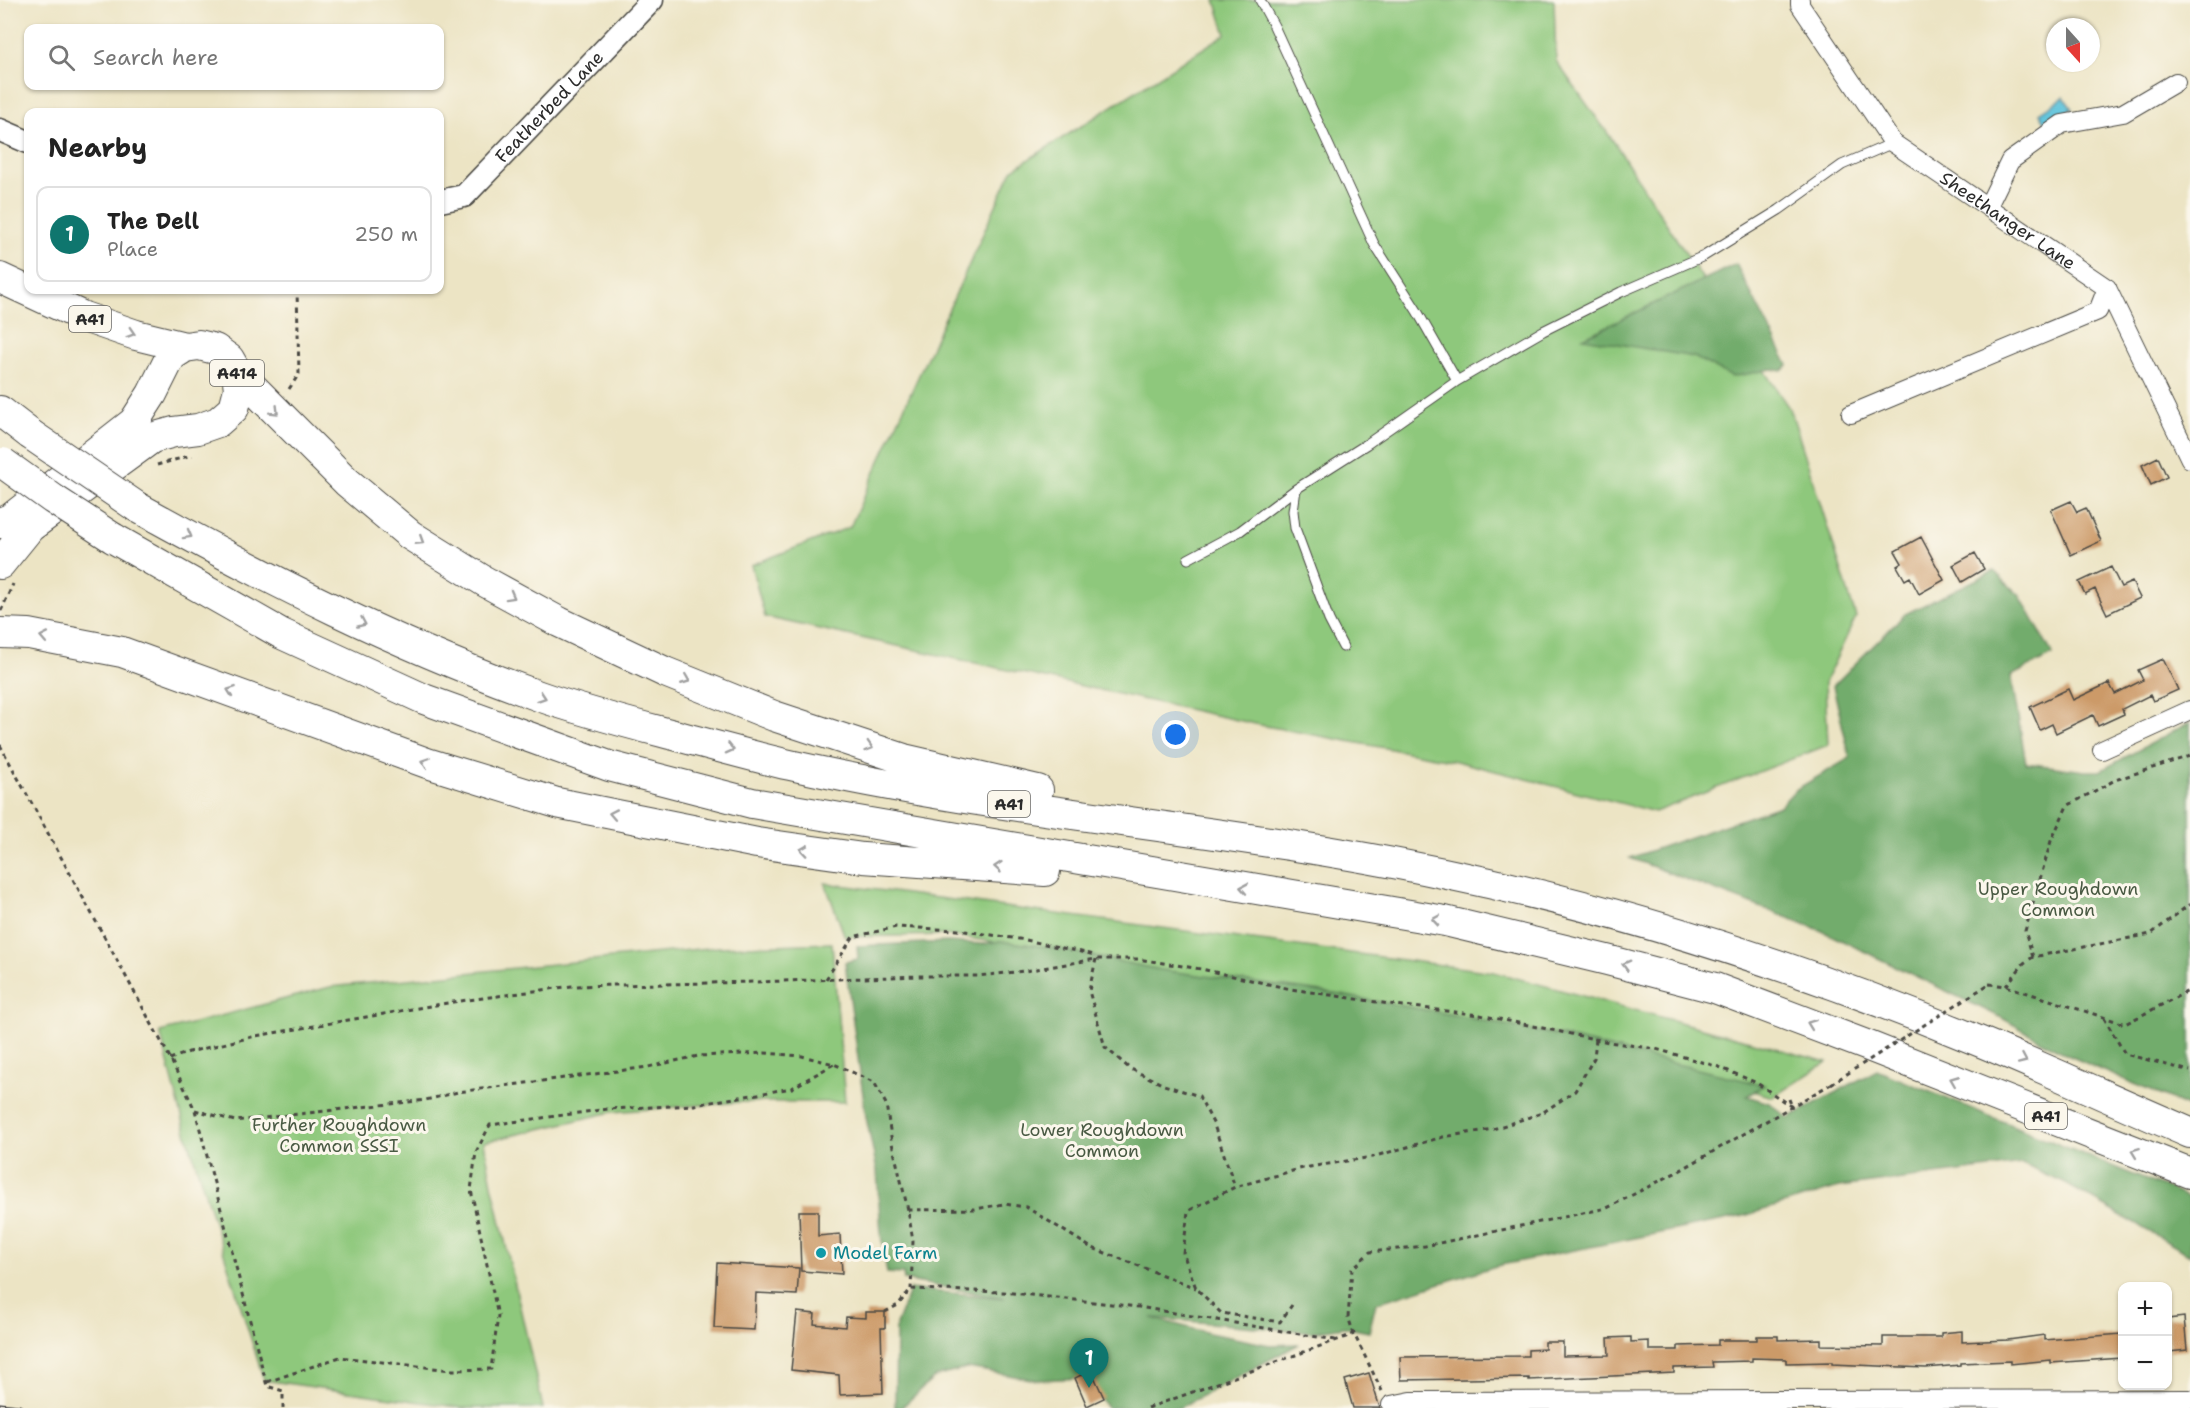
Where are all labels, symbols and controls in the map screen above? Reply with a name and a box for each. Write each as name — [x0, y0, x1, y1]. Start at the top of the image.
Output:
north arrow — [2046, 18, 2100, 72]
search box — [24, 24, 444, 90]
icon: search — [45, 41, 78, 74]
text: Search here — [93, 43, 219, 72]
street label: Featherbed Lane — [490, 46, 609, 168]
text: Nearby — [48, 130, 147, 165]
street label: Sheethanger Lane — [1935, 166, 2080, 275]
text: The Dell — [107, 207, 199, 236]
text: 1 — [65, 221, 74, 247]
text: 250 m — [354, 221, 418, 247]
text: Place — [107, 236, 158, 262]
road number: A41 — [69, 306, 111, 332]
one-way arrow — [125, 326, 136, 338]
road number: A414 — [210, 360, 264, 386]
one-way arrow — [267, 404, 278, 415]
one-way arrow — [182, 528, 192, 539]
one-way arrow — [414, 533, 424, 545]
one-way arrow — [505, 589, 515, 600]
one-way arrow — [356, 616, 367, 628]
one-way arrow — [39, 631, 49, 644]
one-way arrow — [680, 673, 691, 685]
one-way arrow — [226, 686, 236, 699]
one-way arrow — [537, 690, 547, 702]
your location — [1161, 720, 1190, 749]
one-way arrow — [863, 740, 874, 752]
one-way arrow — [725, 742, 735, 755]
one-way arrow — [420, 757, 431, 770]
road number: A41 — [988, 791, 1030, 817]
one-way arrow — [608, 808, 618, 821]
one-way arrow — [800, 844, 809, 856]
one-way arrow — [994, 861, 1003, 874]
park label: Upper Roughdown Common — [1978, 877, 2138, 922]
one-way arrow — [1239, 882, 1249, 895]
one-way arrow — [1432, 914, 1442, 927]
one-way arrow — [1621, 959, 1631, 972]
one-way arrow — [1807, 1019, 1817, 1032]
one-way arrow — [2016, 1053, 2027, 1065]
one-way arrow — [1949, 1075, 1960, 1087]
road number: A41 — [2025, 1103, 2067, 1129]
park label: Further Roughdown Common SSSI — [252, 1113, 426, 1158]
park label: Lower Roughdown Common — [1020, 1118, 1184, 1163]
one-way arrow — [2131, 1146, 2141, 1159]
place label: Model Farm — [833, 1241, 937, 1265]
marker: Model Farm — [814, 1246, 828, 1260]
map controls — [2118, 1282, 2172, 1390]
button: + — [2118, 1282, 2172, 1336]
button: − — [2118, 1336, 2172, 1390]
pin: 1 — [1070, 1338, 1108, 1388]

